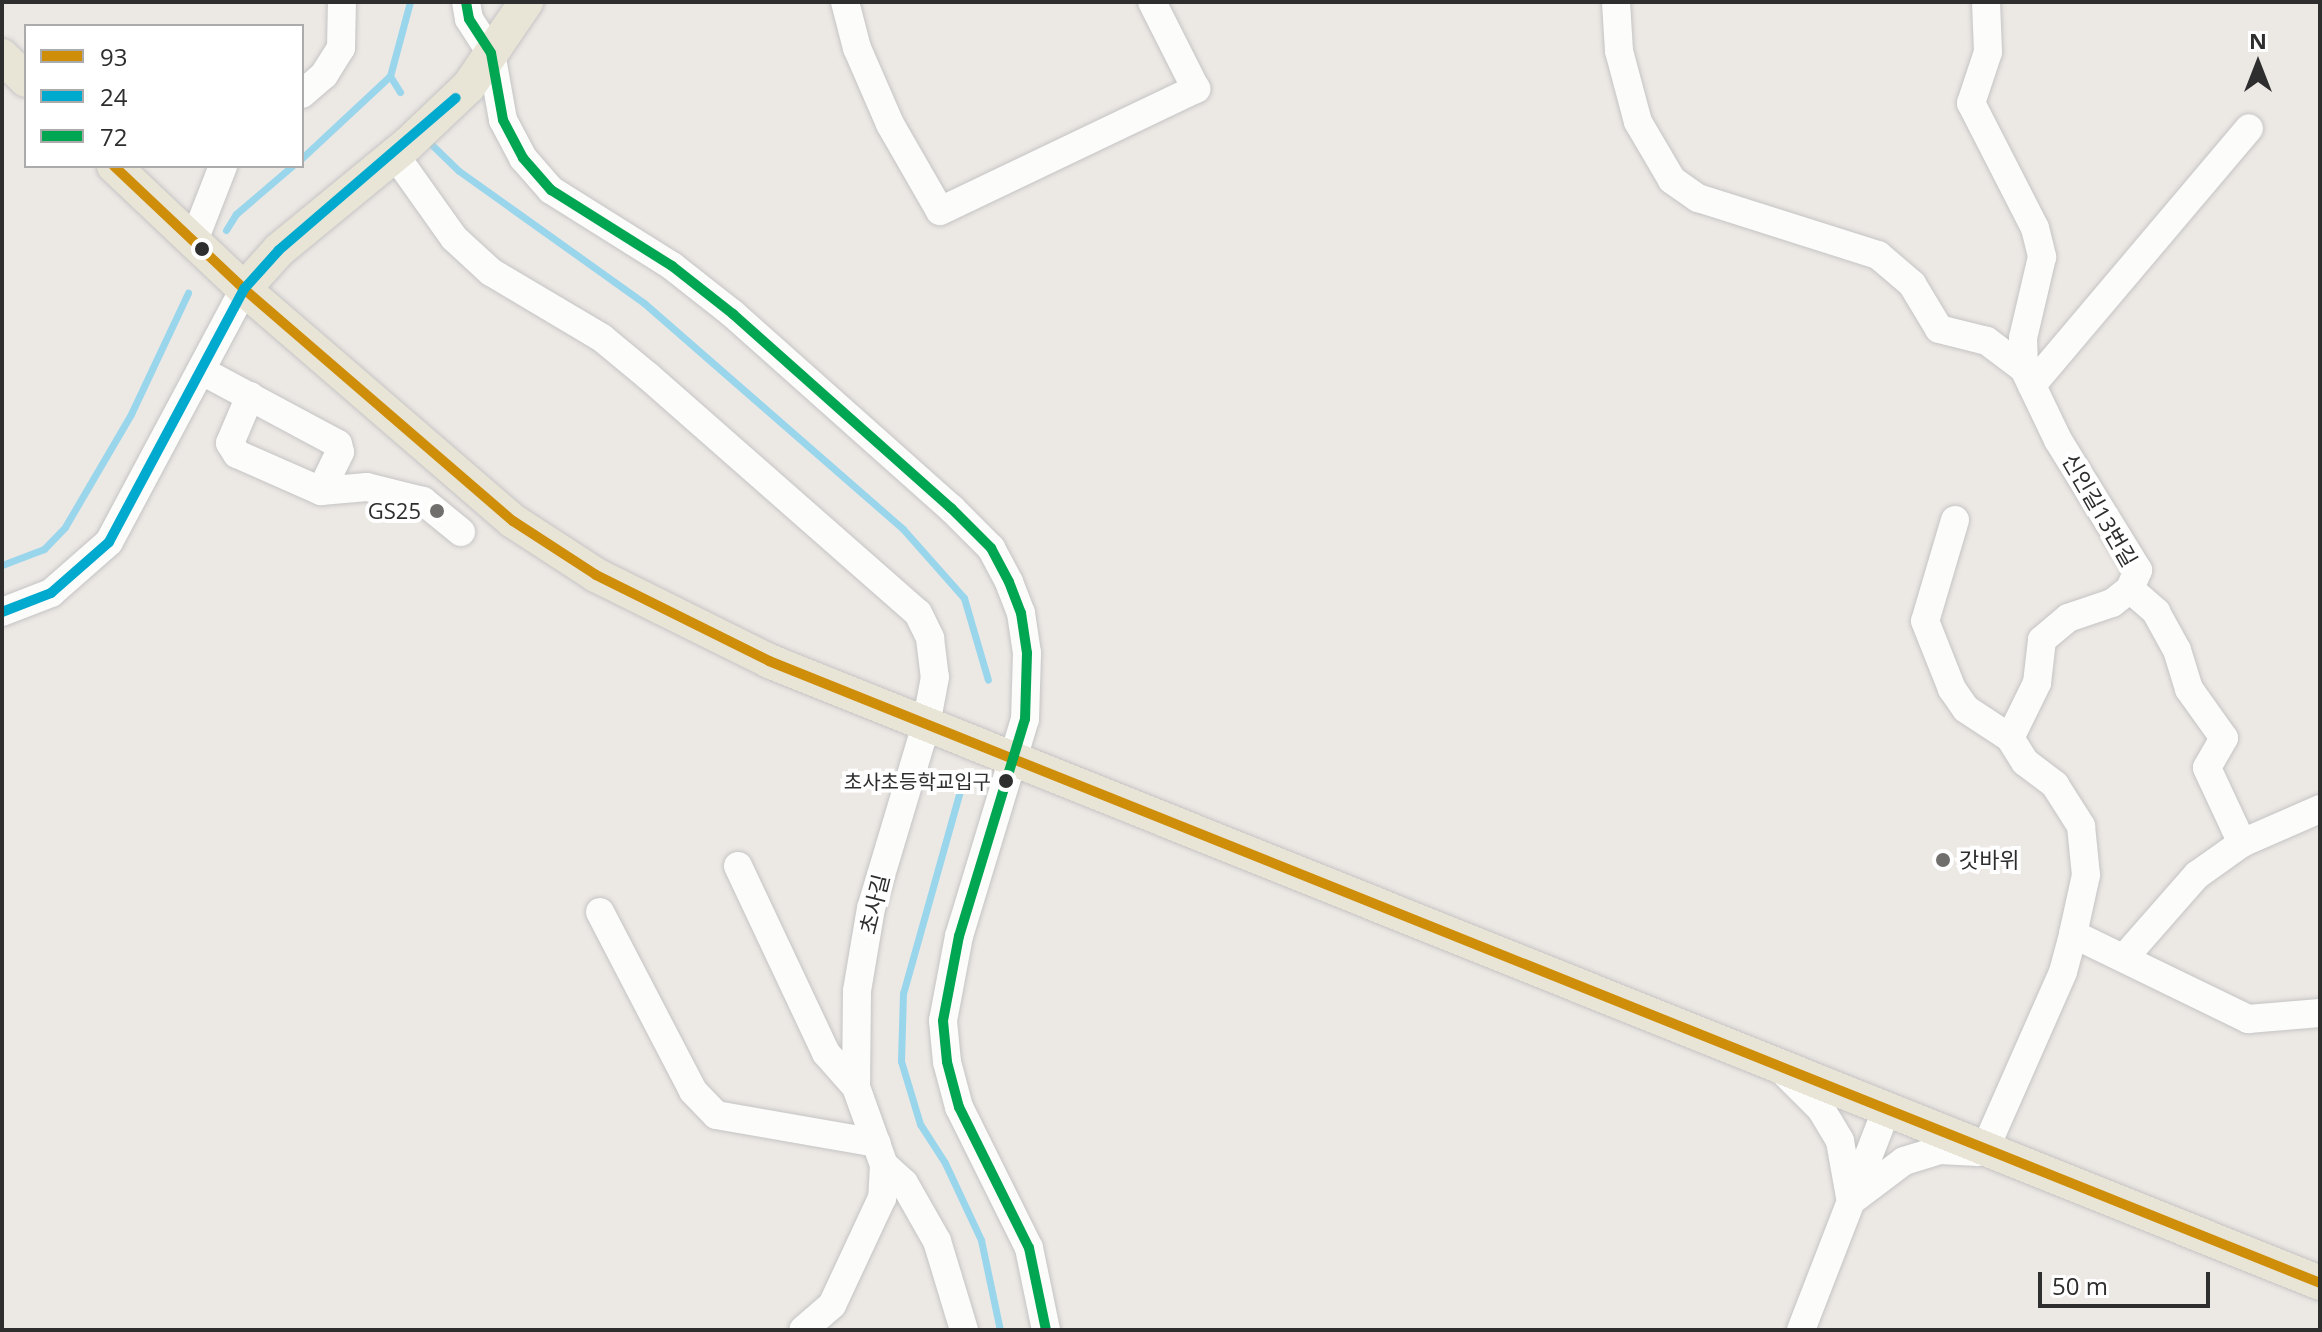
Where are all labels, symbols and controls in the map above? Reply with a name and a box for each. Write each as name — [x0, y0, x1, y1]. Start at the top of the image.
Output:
legend — [24, 24, 304, 168]
north arrow — [2218, 24, 2298, 104]
text: N — [2249, 25, 2267, 55]
text: 93 — [100, 40, 127, 73]
text: 24 — [100, 80, 127, 113]
text: 72 — [100, 120, 127, 153]
unlabelled marker — [194, 241, 210, 257]
street label: 신인길13번길 — [2057, 449, 2143, 571]
place label: GS25 — [368, 498, 421, 524]
marker: GS25 — [428, 502, 446, 520]
place label: 초사초등학교입구 — [844, 769, 991, 793]
marker: 초사초등학교입구 — [998, 773, 1014, 789]
place label: 갓바위 — [1959, 847, 2020, 873]
marker: 갓바위 — [1934, 851, 1952, 869]
street label: 초사길 — [854, 871, 894, 937]
scale bar — [2042, 1256, 2214, 1306]
text: 50 m — [2052, 1269, 2108, 1302]

